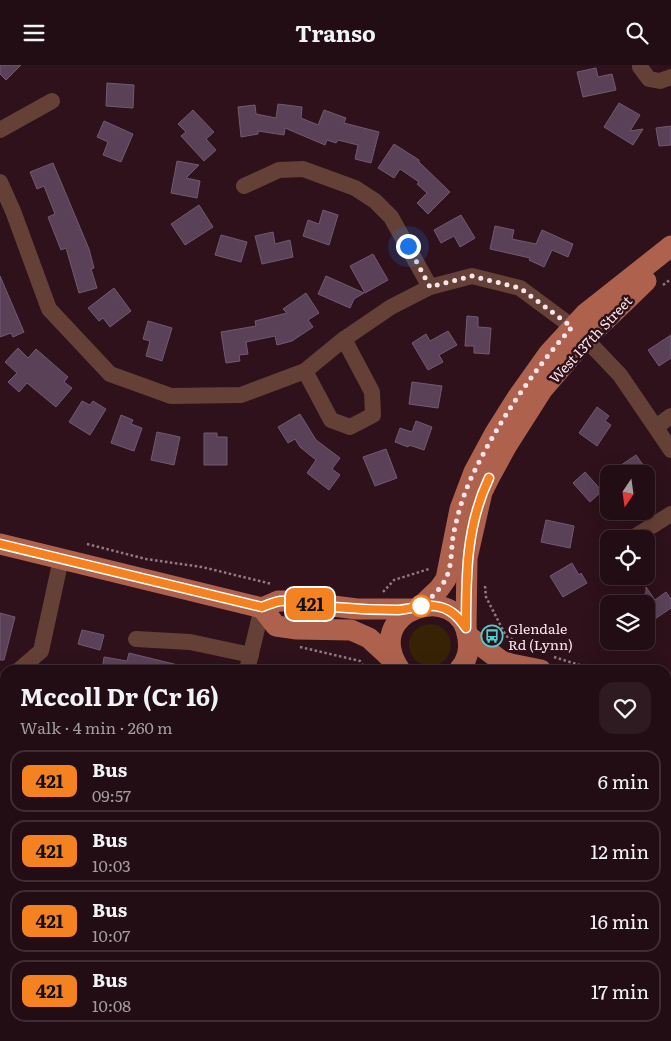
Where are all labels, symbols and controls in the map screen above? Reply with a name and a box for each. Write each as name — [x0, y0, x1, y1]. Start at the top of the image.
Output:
text: Transo — [295, 16, 376, 49]
icon: menu — [20, 19, 48, 47]
icon: search — [623, 19, 651, 47]
your location — [396, 234, 421, 259]
street label: West 137th Street — [544, 290, 636, 387]
north arrow — [600, 465, 655, 520]
map controls — [600, 465, 655, 650]
button: locate — [600, 530, 655, 585]
line badge: 421 — [281, 588, 339, 620]
text: 421 — [296, 590, 324, 617]
unlabelled marker — [410, 595, 432, 617]
button: layers — [600, 595, 655, 650]
place label: Glendale Rd (Lynn) — [508, 618, 573, 654]
bus stop icon: Glendale Rd (Lynn) — [480, 624, 504, 648]
text: Mccoll Dr (Cr 16) — [20, 678, 219, 713]
button: heart — [599, 682, 651, 734]
text: Walk · 4 min · 260 m — [20, 715, 173, 739]
text: Bus — [92, 755, 127, 783]
text: 421 — [36, 767, 63, 794]
text: 6 min — [598, 767, 649, 795]
text: 09:57 — [92, 783, 131, 807]
text: Bus — [92, 825, 127, 853]
text: 421 — [36, 837, 63, 864]
text: 12 min — [590, 837, 649, 865]
text: 10:03 — [92, 853, 131, 877]
text: Bus — [92, 895, 127, 923]
text: 421 — [36, 907, 63, 934]
text: 16 min — [590, 907, 649, 935]
text: 10:07 — [92, 923, 130, 947]
text: Bus — [92, 965, 127, 993]
text: 421 — [36, 977, 63, 1004]
text: 17 min — [591, 977, 649, 1005]
text: 10:08 — [92, 993, 131, 1017]

